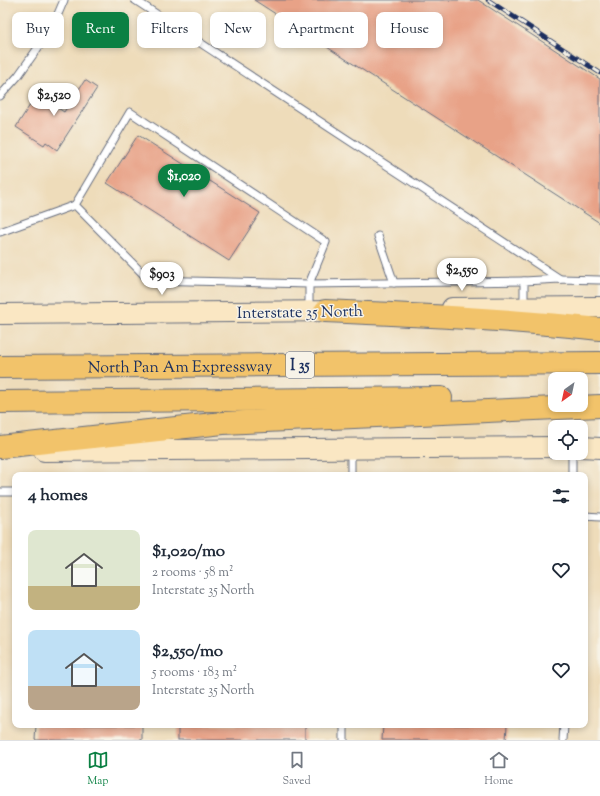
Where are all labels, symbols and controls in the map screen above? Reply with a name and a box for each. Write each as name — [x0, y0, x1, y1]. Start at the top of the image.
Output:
chip: Buy — [12, 12, 64, 48]
chip: Rent — [72, 12, 129, 48]
chip: Filters — [137, 12, 202, 48]
chip: New — [210, 12, 266, 48]
chip: Apartment — [274, 12, 368, 48]
chip: House — [376, 12, 443, 48]
pin: $2,520 — [21, 83, 87, 117]
text: $2,520 — [37, 87, 71, 105]
pin: $1,020 — [151, 164, 217, 198]
text: $1,020 — [167, 168, 201, 186]
pin: $2,550 — [429, 258, 495, 292]
pin: $903 — [138, 262, 186, 296]
text: $2,550 — [446, 262, 478, 280]
text: $903 — [149, 266, 175, 284]
street label: Interstate 35 North — [237, 301, 364, 326]
road number: I 35 — [286, 352, 314, 378]
street label: North Pan Am Expressway — [88, 356, 272, 380]
north arrow — [548, 372, 588, 412]
map controls — [548, 372, 588, 460]
button: locate — [548, 420, 588, 460]
text: 4 homes — [28, 484, 88, 508]
icon: filters — [550, 485, 572, 507]
text: $1,020/mo — [152, 540, 225, 564]
icon: home — [60, 546, 108, 594]
icon: heart — [550, 559, 572, 581]
text: 2 rooms · 58 m² — [152, 564, 233, 582]
text: Interstate 35 North — [152, 582, 255, 600]
text: $2,550/mo — [152, 640, 223, 664]
icon: home — [60, 646, 108, 694]
icon: heart — [550, 659, 572, 681]
text: 5 rooms · 183 m² — [152, 664, 237, 682]
text: Interstate 35 North — [152, 682, 255, 700]
tab: Map — [87, 749, 109, 789]
tab: Saved — [282, 749, 311, 789]
tab: Home — [484, 749, 513, 789]

